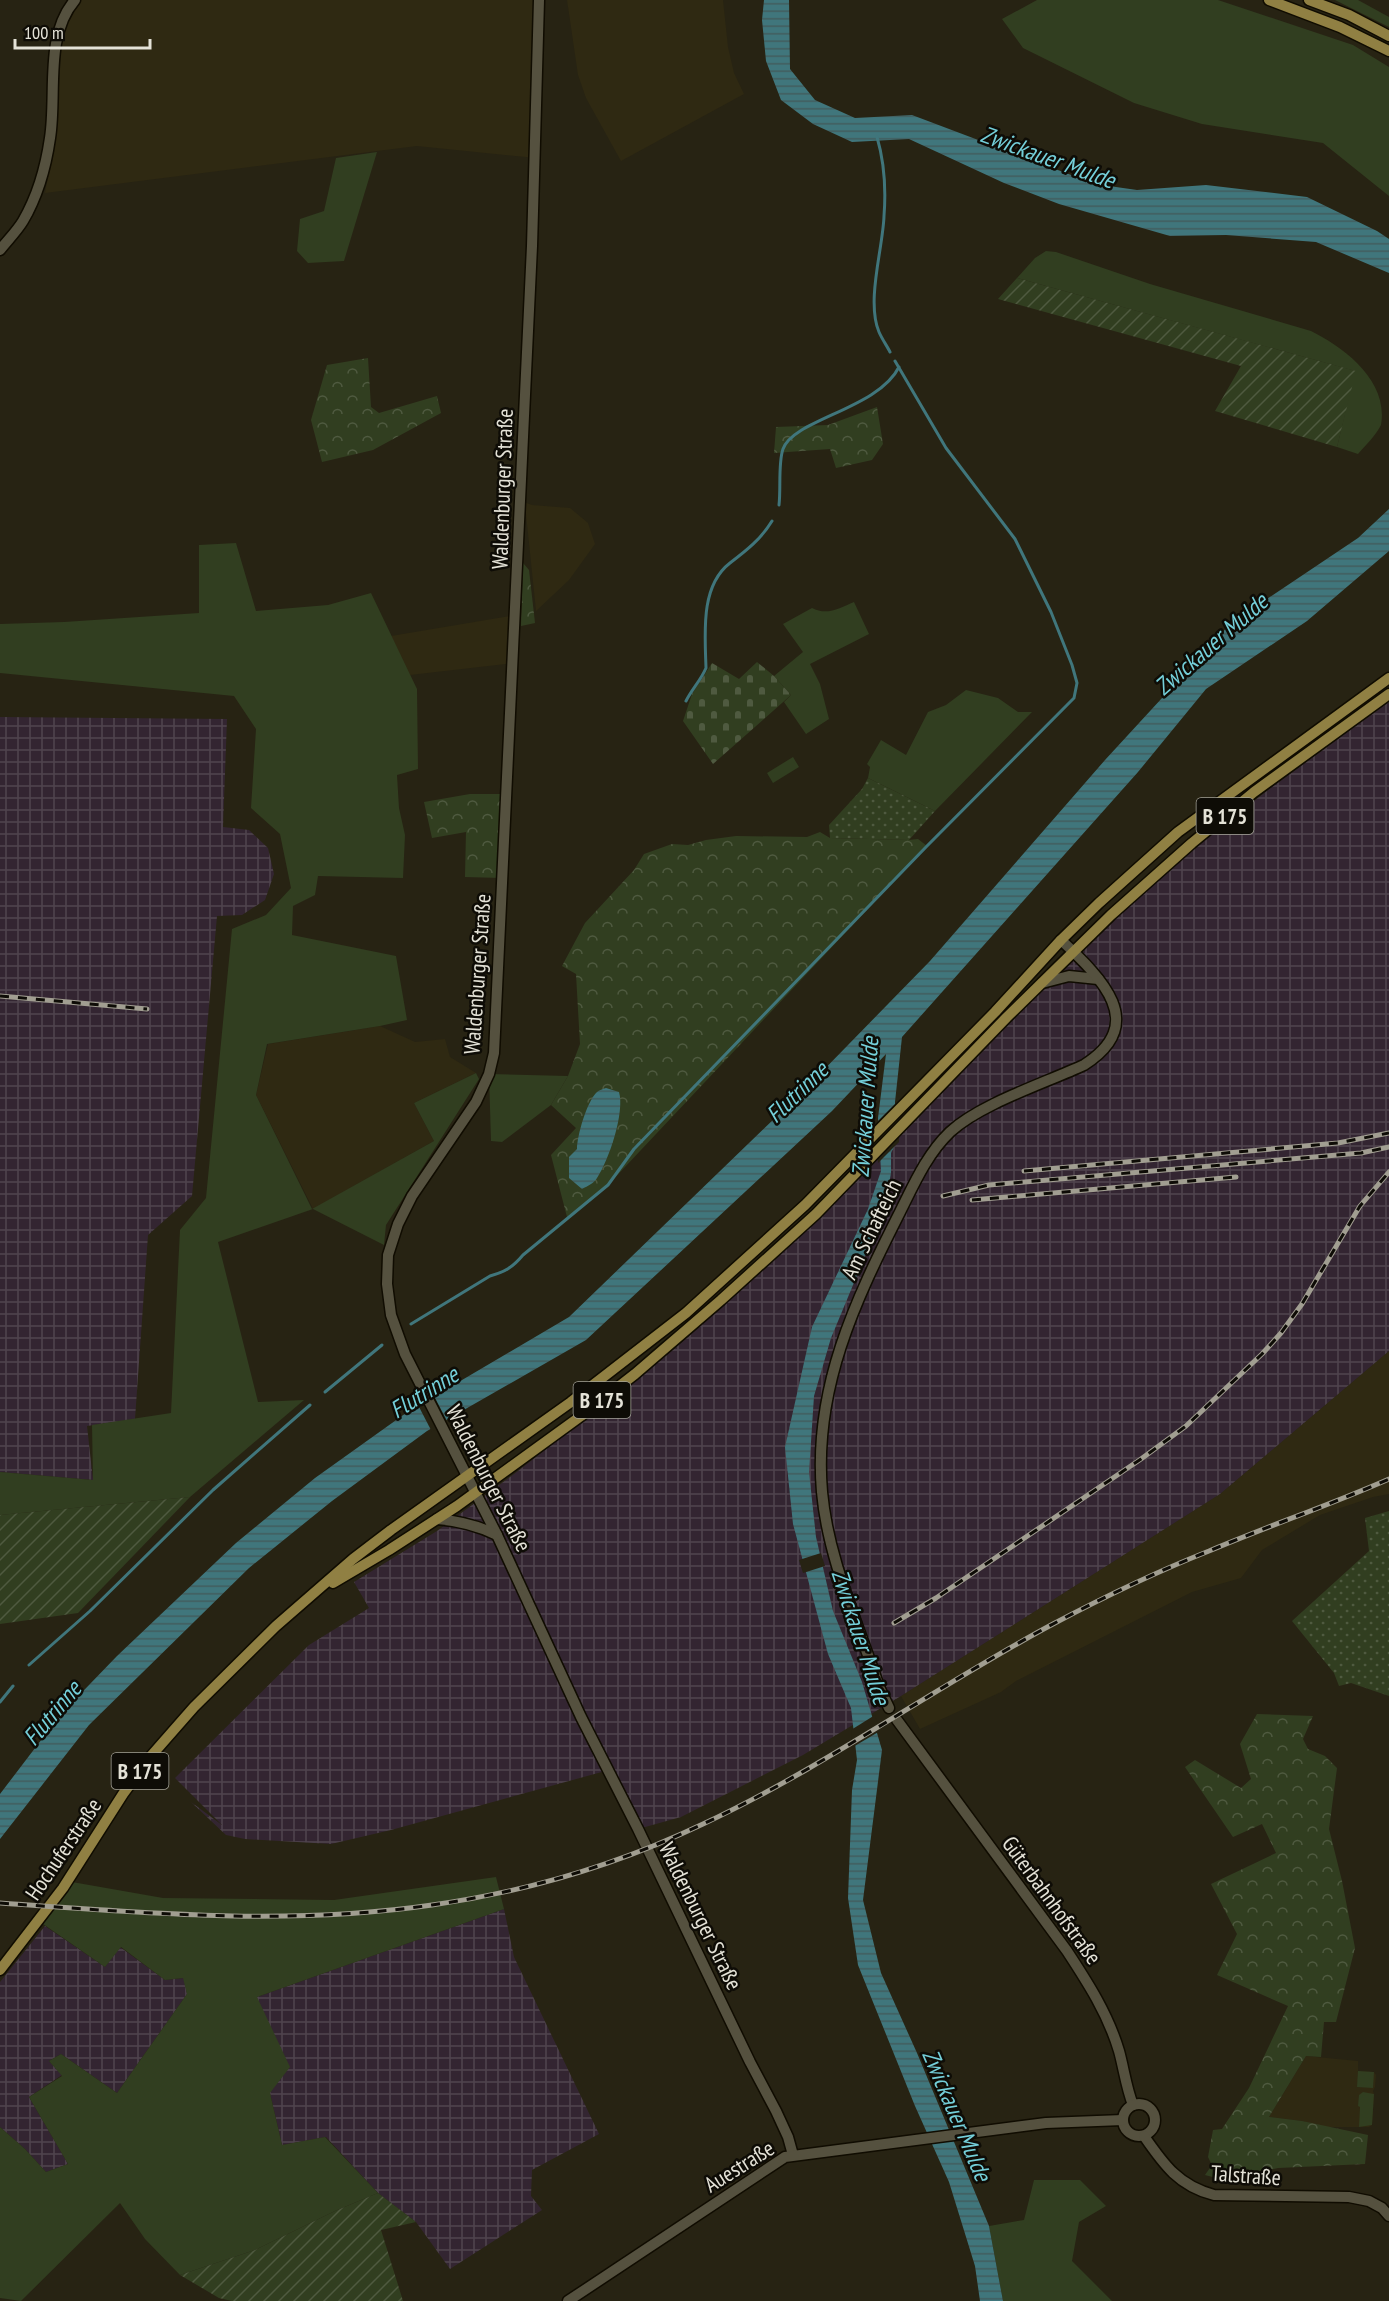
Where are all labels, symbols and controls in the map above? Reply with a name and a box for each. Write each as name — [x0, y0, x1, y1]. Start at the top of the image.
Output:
scale bar — [15, 12, 150, 50]
text: 100 m — [24, 21, 64, 44]
water label: Zwickauer Mulde — [977, 118, 1121, 196]
street label: Waldenburger Straße — [485, 408, 519, 570]
water label: Zwickauer Mulde — [1148, 585, 1276, 702]
road number: B 175 — [1196, 798, 1254, 834]
street label: Waldenburger Straße — [457, 893, 497, 1055]
water label: Zwickauer Mulde — [845, 1034, 886, 1178]
water label: Flutrinne — [759, 1053, 836, 1129]
street label: Am Schafteich — [835, 1174, 907, 1284]
water label: Flutrinne — [384, 1358, 466, 1425]
road number: B 175 — [574, 1382, 630, 1418]
street label: Waldenburger Straße — [440, 1400, 538, 1556]
water label: Zwickauer Mulde — [825, 1565, 898, 1711]
water label: Flutrinne — [16, 1673, 89, 1752]
road number: B 175 — [112, 1753, 168, 1789]
street label: Hochuferstraße — [19, 1793, 107, 1905]
street label: Güterbahnhofstraße — [996, 1830, 1108, 1970]
street label: Waldenburger Straße — [653, 1838, 749, 1994]
water label: Zwickauer Mulde — [915, 2044, 1000, 2188]
street label: Auestraße — [699, 2134, 779, 2198]
street label: Talstraße — [1210, 2159, 1282, 2191]

